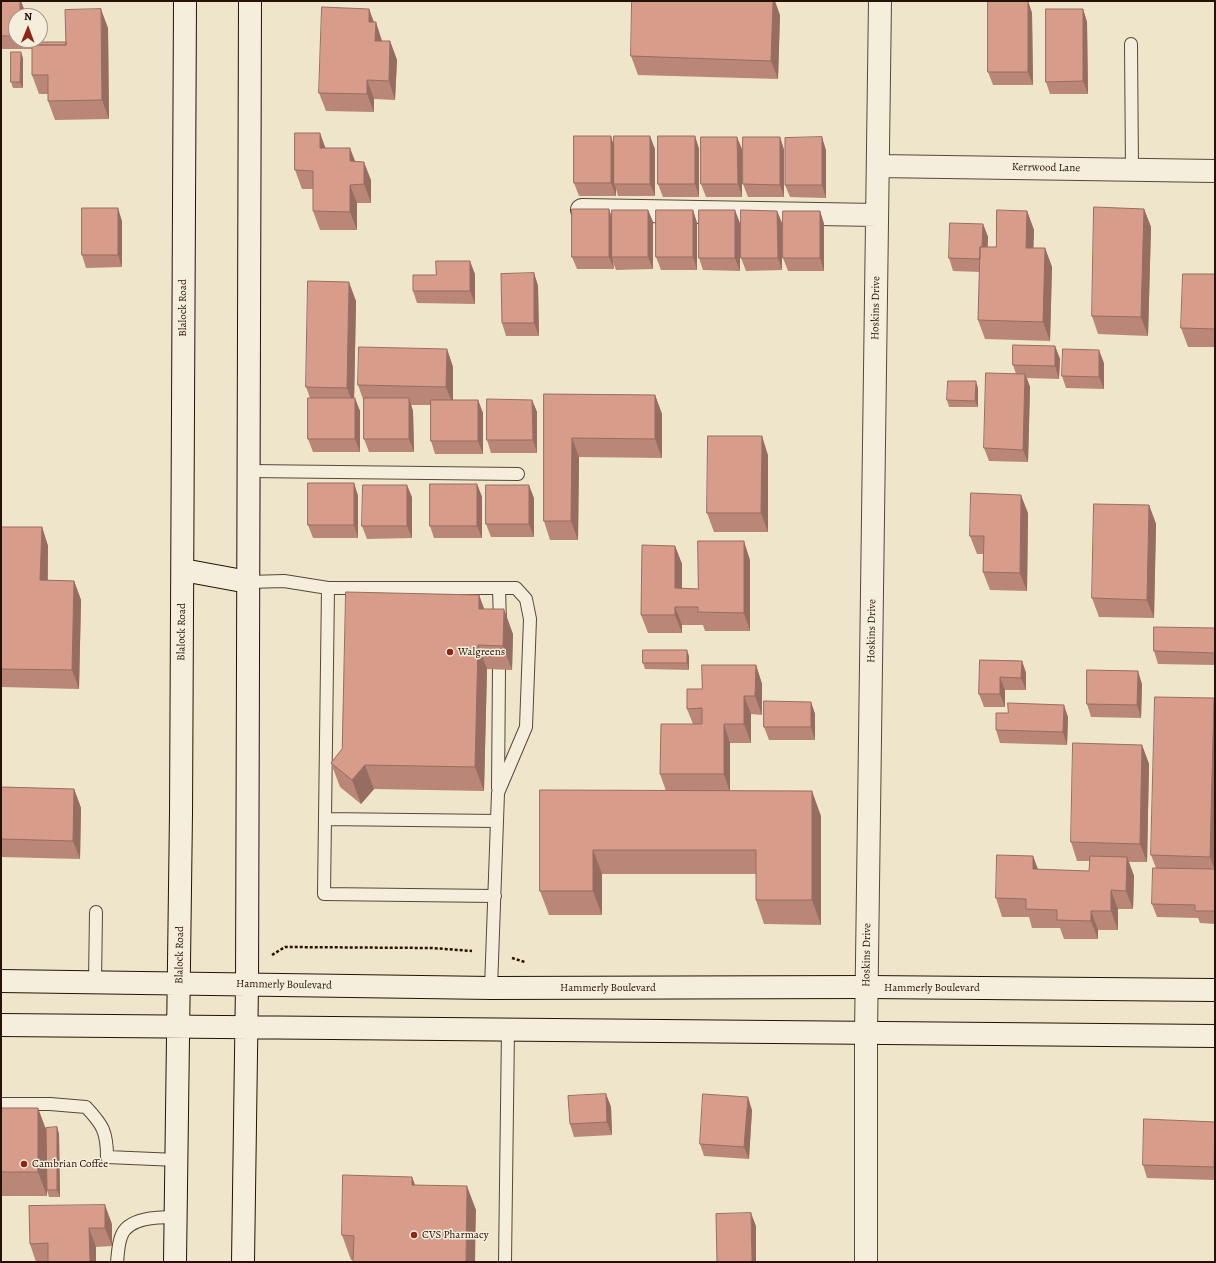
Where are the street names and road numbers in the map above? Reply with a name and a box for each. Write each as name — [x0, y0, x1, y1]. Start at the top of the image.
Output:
street label: Kerrwood Lane — [1012, 161, 1080, 175]
street label: Hoskins Drive — [869, 276, 883, 340]
street label: Blalock Road — [176, 279, 190, 337]
street label: Hoskins Drive — [865, 599, 879, 663]
street label: Blalock Road — [175, 603, 189, 661]
street label: Hoskins Drive — [860, 923, 874, 987]
street label: Blalock Road — [173, 926, 187, 984]
street label: Hammerly Boulevard — [236, 978, 332, 992]
street label: Hammerly Boulevard — [560, 981, 656, 995]
street label: Hammerly Boulevard — [884, 981, 980, 995]

